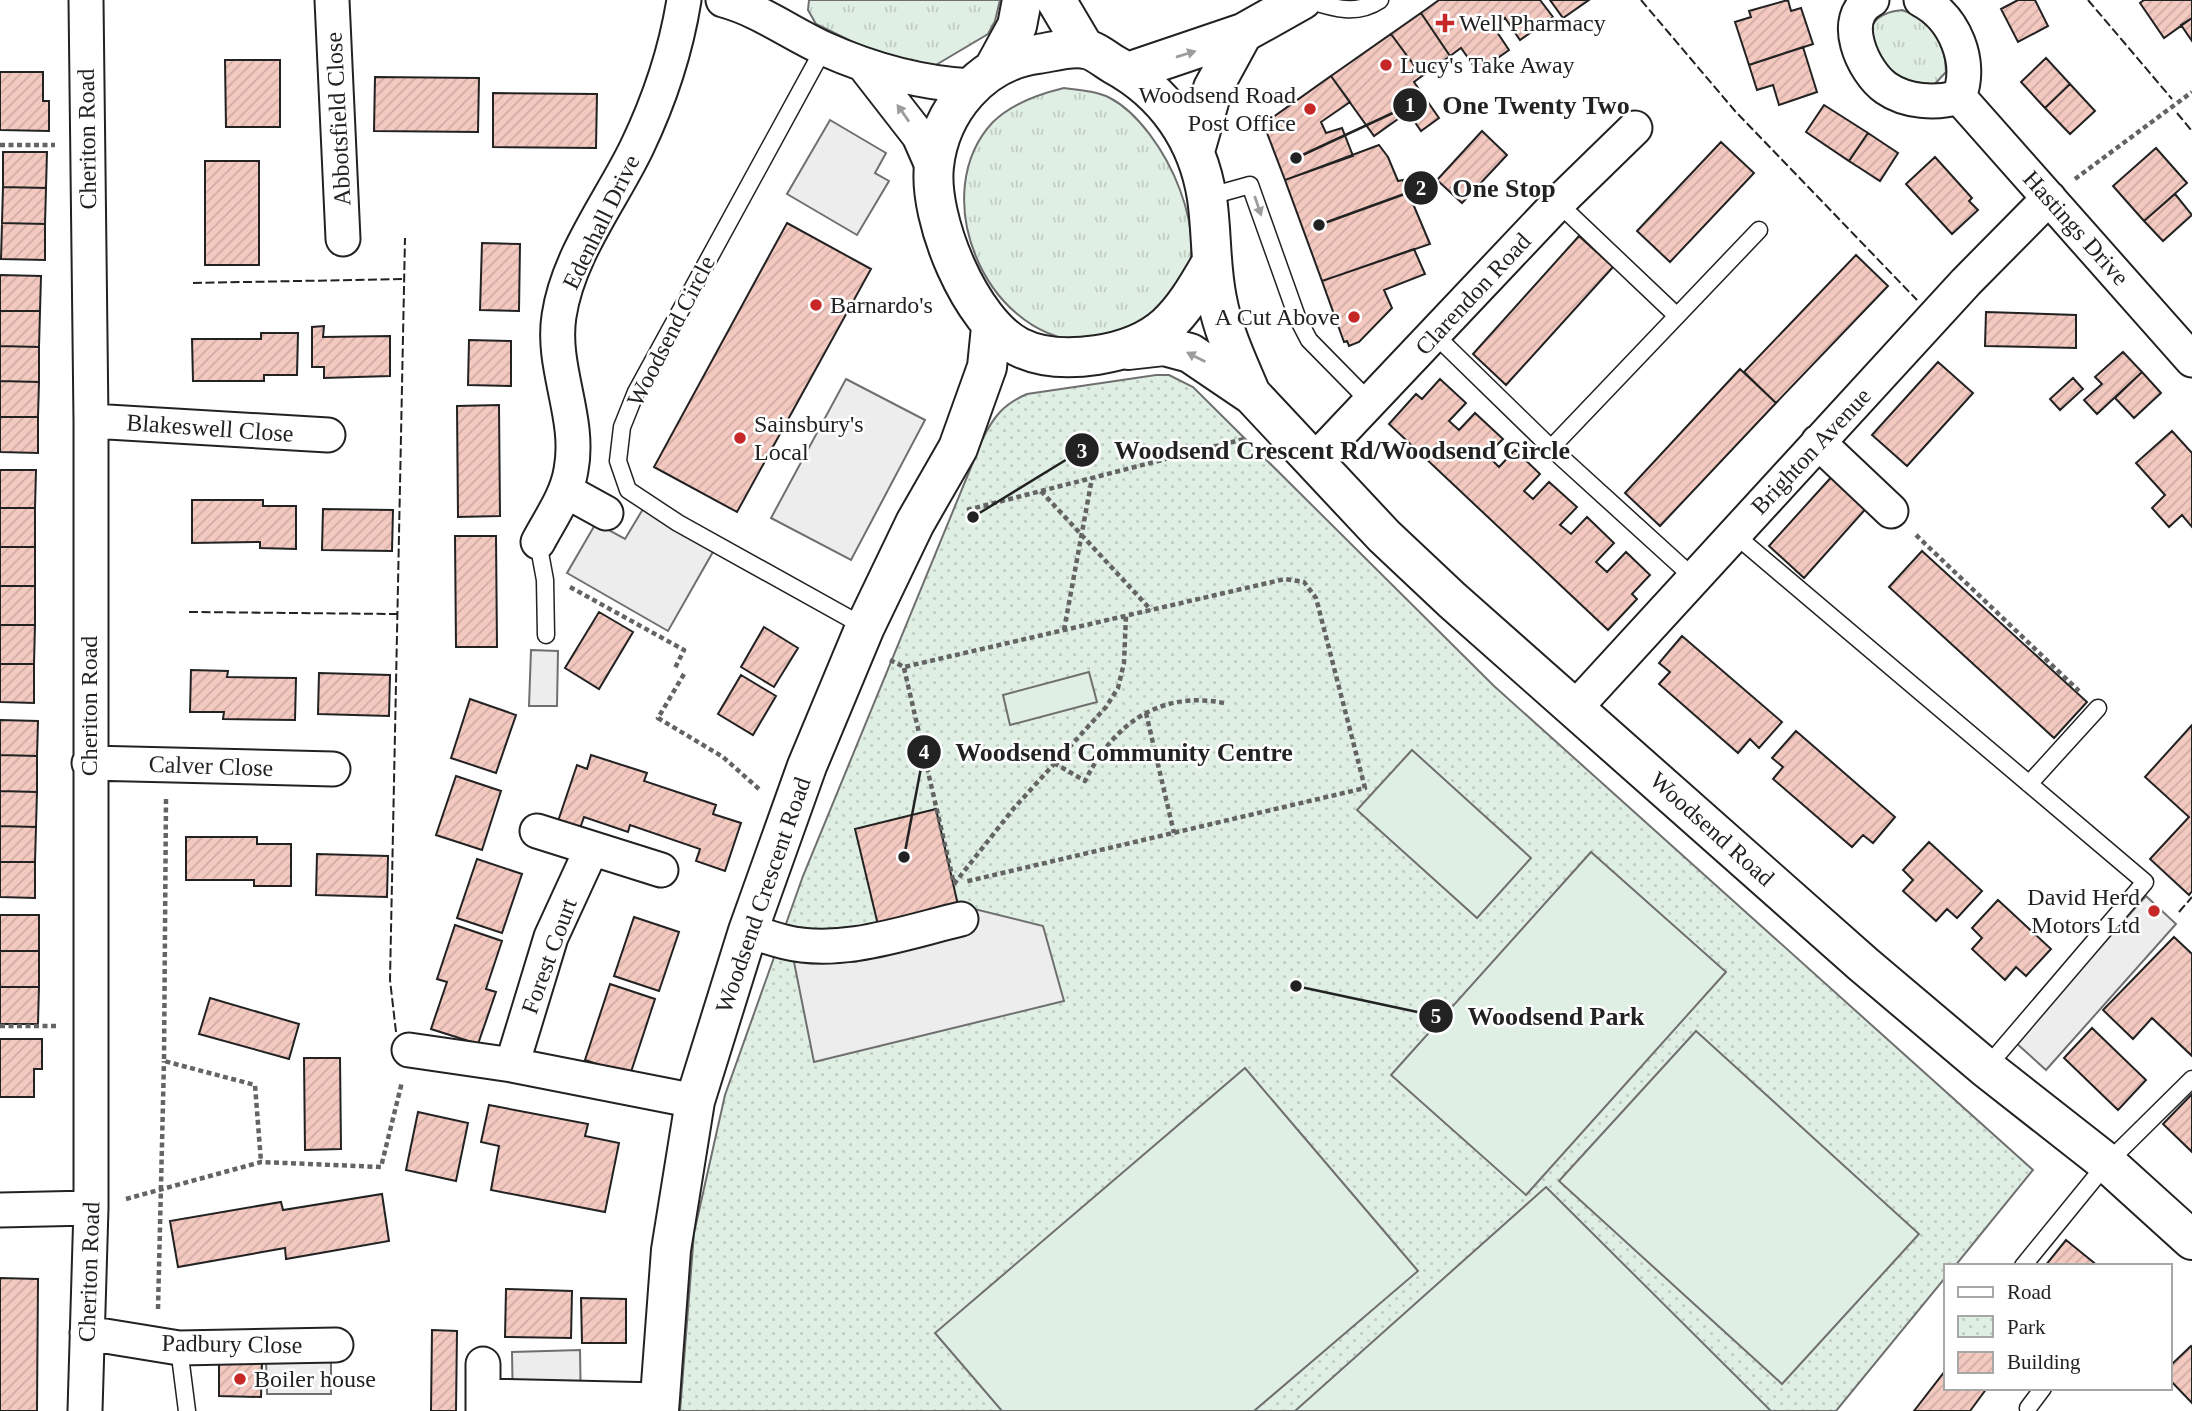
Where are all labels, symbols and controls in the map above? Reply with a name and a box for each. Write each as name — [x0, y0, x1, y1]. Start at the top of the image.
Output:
place label: Well Pharmacy — [1459, 10, 1606, 36]
marker: Well Pharmacy — [1437, 15, 1453, 31]
street label: Abbotsfield Close — [320, 31, 356, 207]
one-way arrow — [1176, 49, 1197, 59]
place label: Lucy's Take Away — [1400, 52, 1575, 78]
marker: Lucy's Take Away — [1378, 57, 1394, 73]
street label: Cheriton Road — [73, 68, 101, 210]
callout: One Twenty Two — [1393, 81, 1644, 128]
place label: Woodsend Road Post Office — [1139, 82, 1296, 136]
text: One Twenty Two — [1442, 91, 1630, 120]
text: 1 — [1405, 93, 1415, 117]
marker: Woodsend Road Post Office — [1302, 101, 1318, 117]
one-way arrow — [896, 104, 910, 122]
street label: Edenhall Drive — [557, 151, 645, 293]
callout: One Stop — [1404, 164, 1570, 211]
street label: Hastings Drive — [2018, 166, 2134, 290]
text: One Stop — [1452, 174, 1556, 203]
text: 2 — [1416, 176, 1426, 200]
one-way arrow — [1253, 196, 1264, 217]
street label: Clarendon Road — [1410, 228, 1536, 360]
street label: Woodsend Circle — [622, 251, 720, 411]
place label: Barnardo's — [830, 292, 933, 318]
marker: Barnardo's — [808, 297, 824, 313]
place label: A Cut Above — [1215, 304, 1340, 330]
marker: A Cut Above — [1346, 309, 1362, 325]
one-way arrow — [1186, 351, 1206, 362]
street label: Brighton Avenue — [1746, 383, 1876, 519]
street label: Blakeswell Close — [126, 409, 294, 447]
place label: Sainsbury's Local — [754, 411, 864, 465]
callout: Woodsend Crescent Rd/Woodsend Circle — [1065, 427, 1584, 474]
marker: Sainsbury's Local — [732, 430, 748, 446]
text: Woodsend Crescent Rd/Woodsend Circle — [1114, 436, 1570, 465]
text: 3 — [1077, 439, 1087, 463]
street label: Cheriton Road — [76, 636, 102, 776]
callout: Woodsend Community Centre — [906, 728, 1307, 775]
text: Woodsend Community Centre — [955, 738, 1293, 767]
text: 4 — [919, 740, 930, 764]
street label: Calver Close — [148, 751, 274, 781]
street label: Woodsend Road — [1645, 767, 1779, 891]
street label: Woodsend Crescent Road — [710, 774, 816, 1016]
place label: David Herd Motors Ltd — [2027, 884, 2140, 938]
street label: Forest Court — [516, 895, 582, 1017]
marker: David Herd Motors Ltd — [2146, 903, 2162, 919]
callout: Woodsend Park — [1419, 993, 1659, 1040]
text: Woodsend Park — [1468, 1002, 1645, 1031]
text: 5 — [1431, 1004, 1441, 1028]
street label: Cheriton Road — [74, 1201, 104, 1343]
legend — [1944, 1264, 2171, 1390]
text: Road — [2007, 1280, 2052, 1304]
text: Park — [2007, 1315, 2046, 1339]
street label: Padbury Close — [161, 1330, 303, 1358]
text: Building — [2007, 1350, 2081, 1374]
place label: Boiler house — [254, 1366, 376, 1392]
marker: Boiler house — [232, 1371, 248, 1387]

